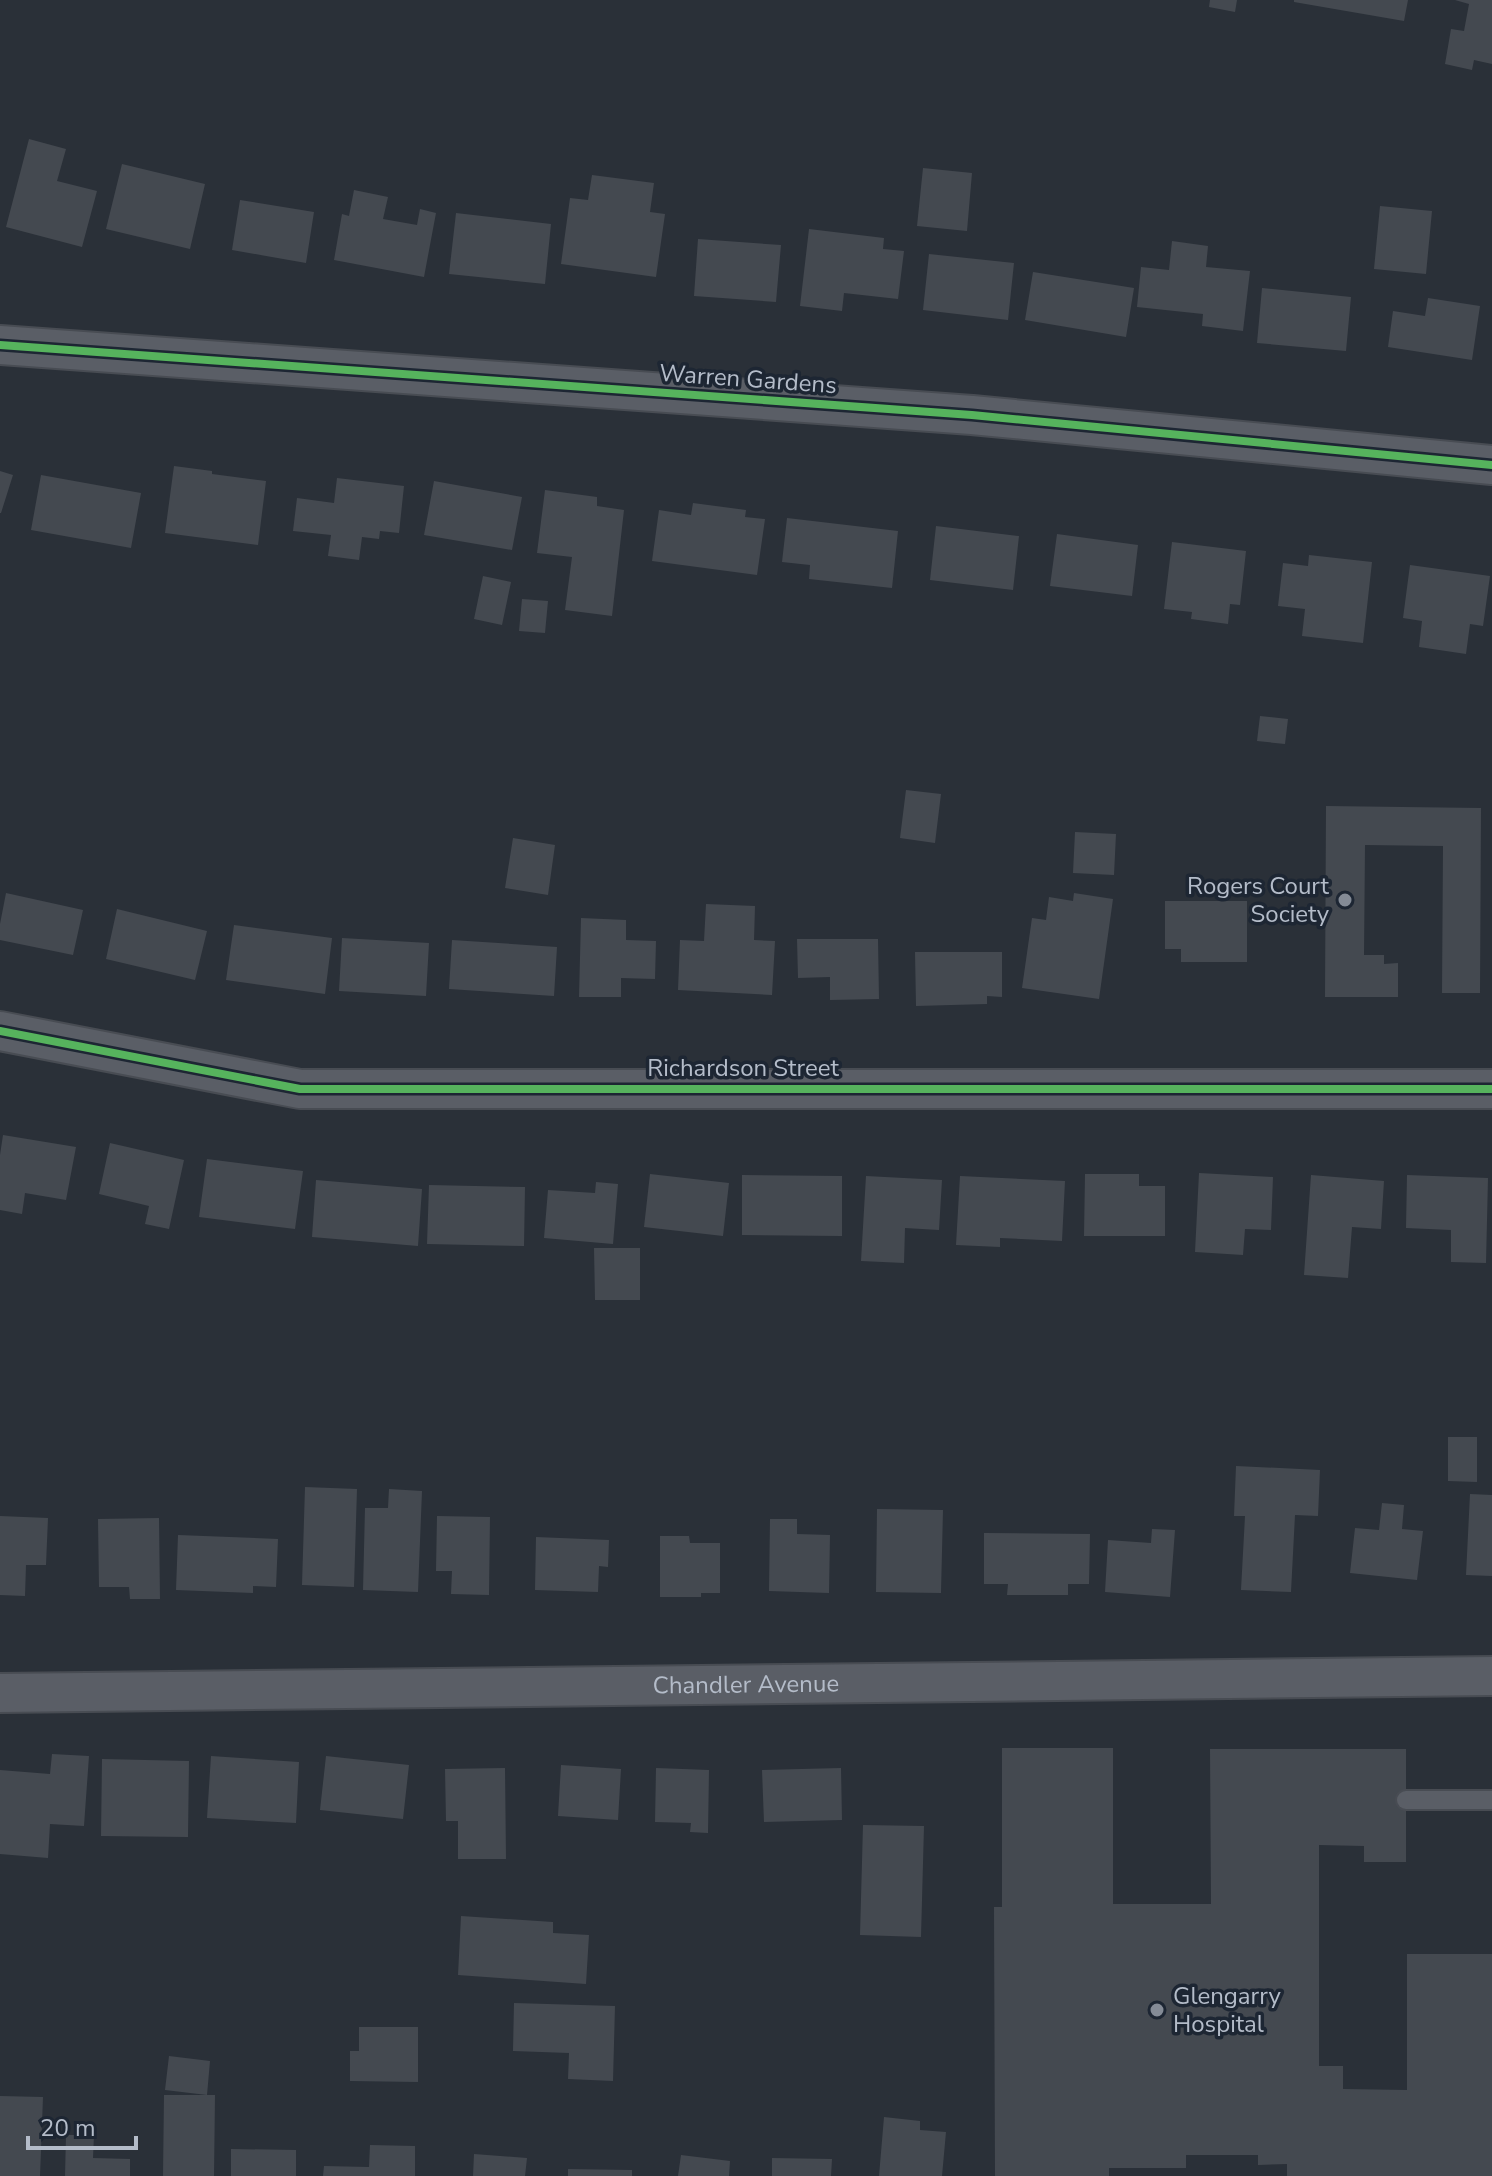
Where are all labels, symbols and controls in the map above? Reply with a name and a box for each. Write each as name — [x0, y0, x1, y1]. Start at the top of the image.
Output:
street label: Warren Gardens — [658, 357, 838, 401]
place label: Rogers Court Society — [1187, 870, 1330, 930]
marker: Rogers Court Society — [1336, 891, 1354, 909]
street label: Richardson Street — [647, 1052, 839, 1084]
street label: Chandler Avenue — [653, 1667, 839, 1702]
place label: Glengarry Hospital — [1173, 1980, 1281, 2040]
marker: Glengarry Hospital — [1148, 2001, 1166, 2019]
scale bar — [28, 2100, 136, 2150]
text: 20 m — [40, 2112, 96, 2144]

